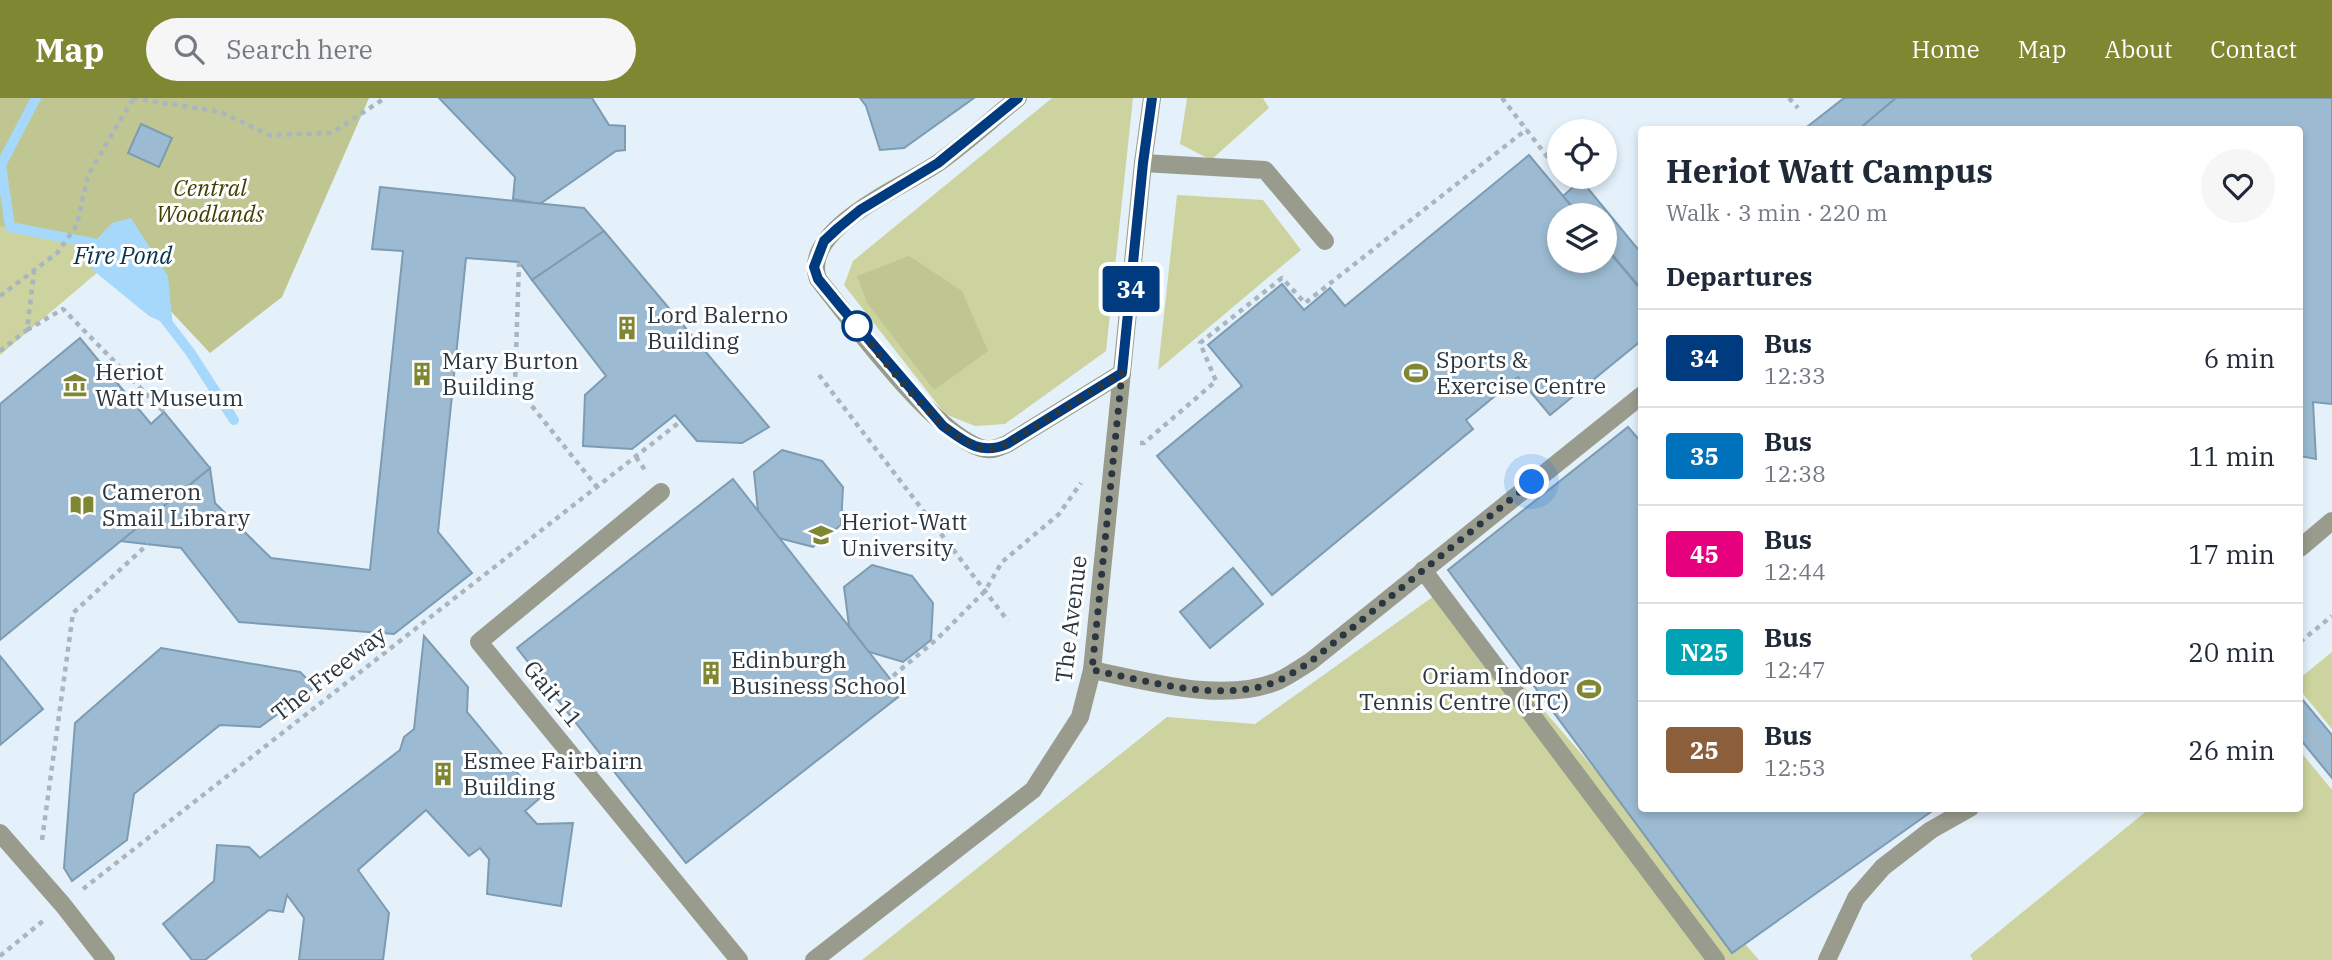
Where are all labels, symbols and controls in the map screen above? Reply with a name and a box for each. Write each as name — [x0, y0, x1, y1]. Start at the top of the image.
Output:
search box — [146, 18, 636, 81]
text: Map — [35, 28, 104, 71]
icon: search — [170, 30, 208, 68]
text: Search here — [226, 32, 373, 66]
text: Home — [1912, 33, 1980, 65]
text: Map — [2018, 33, 2066, 65]
text: About — [2104, 33, 2172, 65]
text: Contact — [2210, 33, 2297, 65]
map controls — [1547, 119, 1617, 273]
button: locate — [1547, 119, 1617, 189]
text: Heriot Watt Campus — [1666, 149, 1993, 192]
button: heart — [2201, 149, 2275, 223]
park label: Central Woodlands — [156, 172, 264, 228]
text: Walk · 3 min · 220 m — [1666, 197, 1888, 227]
button: layers — [1547, 203, 1617, 273]
water label: Fire Pond — [73, 239, 173, 271]
text: Departures — [1666, 259, 1812, 293]
line badge: 34 — [1100, 266, 1162, 312]
text: 34 — [1117, 273, 1145, 305]
place label: Lord Balerno Building — [647, 299, 788, 355]
unlabelled marker — [842, 311, 872, 341]
building icon: Lord Balerno Building — [613, 314, 641, 342]
text: Bus — [1764, 326, 1812, 360]
text: 6 min — [2204, 341, 2275, 375]
text: 34 — [1690, 342, 1719, 374]
place label: Sports & Exercise Centre — [1436, 344, 1606, 400]
place label: Mary Burton Building — [442, 345, 579, 401]
place label: Heriot Watt Museum — [95, 356, 244, 412]
sports icon: Sports & Exercise Centre — [1402, 359, 1430, 387]
building icon: Mary Burton Building — [408, 360, 436, 388]
text: 12:33 — [1764, 360, 1826, 390]
museum icon: Heriot Watt Museum — [61, 371, 89, 399]
text: Bus — [1764, 424, 1812, 458]
text: 11 min — [2188, 439, 2275, 473]
text: 35 — [1690, 440, 1719, 472]
text: 12:38 — [1764, 458, 1826, 488]
your location — [1514, 464, 1549, 499]
place label: Cameron Smail Library — [102, 476, 251, 532]
library icon: Cameron Smail Library — [68, 491, 96, 519]
place label: Heriot-Watt University — [841, 506, 967, 562]
school or university icon: Heriot-Watt University — [807, 521, 835, 549]
text: Bus — [1764, 522, 1812, 556]
text: 17 min — [2188, 537, 2275, 571]
text: 45 — [1690, 538, 1719, 570]
street label: The Avenue — [1047, 554, 1093, 684]
text: 12:44 — [1764, 556, 1826, 586]
street label: The Freeway — [265, 618, 393, 728]
text: Bus — [1764, 620, 1812, 654]
text: 20 min — [2188, 635, 2275, 669]
text: N25 — [1681, 636, 1728, 668]
place label: Edinburgh Business School — [731, 644, 906, 700]
street label: Gait 11 — [518, 654, 590, 733]
text: 12:47 — [1764, 654, 1826, 684]
building icon: Edinburgh Business School — [697, 659, 725, 687]
place label: Oriam Indoor Tennis Centre (ITC) — [1359, 660, 1569, 716]
sports icon: Oriam Indoor Tennis Centre (ITC) — [1575, 675, 1603, 703]
text: Bus — [1764, 718, 1812, 752]
text: 26 min — [2188, 733, 2275, 767]
text: 25 — [1690, 734, 1719, 766]
place label: Esmee Fairbairn Building — [463, 745, 643, 801]
text: 12:53 — [1764, 752, 1826, 782]
building icon: Esmee Fairbairn Building — [429, 760, 457, 788]

